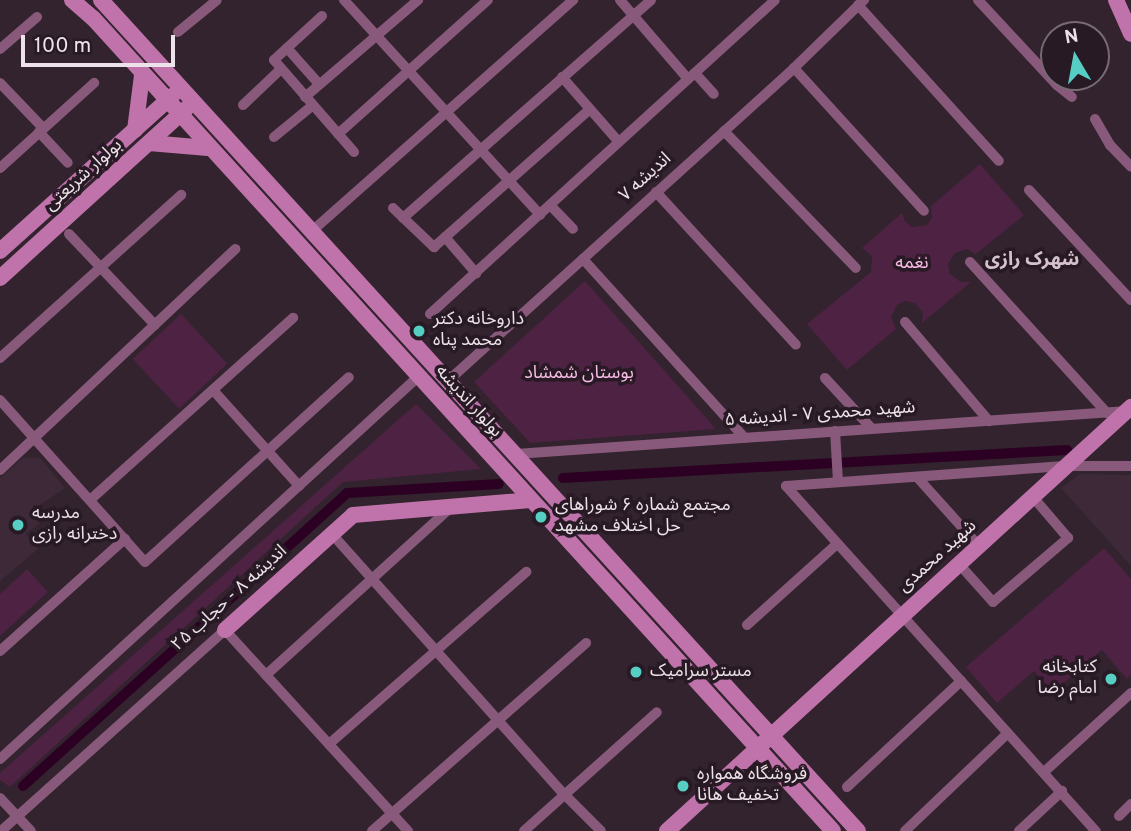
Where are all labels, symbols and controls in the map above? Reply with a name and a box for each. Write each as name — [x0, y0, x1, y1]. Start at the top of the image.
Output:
scale bar — [24, 21, 178, 65]
north arrow — [1040, 21, 1110, 91]
text: N — [1063, 24, 1081, 50]
text: 100 m — [34, 33, 91, 60]
street label: بولوار شریعتی — [41, 136, 127, 216]
street label: اندیشه ۷ — [615, 149, 677, 207]
district label: شهرک رازی — [985, 250, 1079, 272]
park label: نغمه — [895, 253, 929, 275]
place label: داروخانه دکتر محمد پناه — [433, 310, 524, 352]
marker: داروخانه دکتر محمد پناه — [411, 323, 427, 339]
street label: بولوار اندیشه — [430, 361, 506, 443]
park label: بوستان شمشاد — [524, 363, 634, 385]
street label: شهید محمدی ۷ - اندیشه ۵ — [724, 398, 916, 432]
place label: مجتمع شماره ۶ شوراهای حل اختلاف مشهد — [555, 496, 731, 538]
place label: مدرسه دخترانه رازی — [32, 504, 117, 546]
marker: مجتمع شماره ۶ شوراهای حل اختلاف مشهد — [533, 509, 549, 525]
street label: شهید محمدی — [894, 516, 982, 598]
marker: مدرسه دخترانه رازی — [10, 517, 26, 533]
street label: اندیشه ۸ - حجاب ۲۵ — [168, 541, 292, 657]
place label: کتابخانه امام رضا — [1038, 658, 1097, 700]
place label: مستر سرامیک — [650, 661, 752, 683]
marker: مستر سرامیک — [628, 664, 644, 680]
marker: کتابخانه امام رضا — [1103, 671, 1119, 687]
place label: فروشگاه همواره تخفیف هانا — [697, 765, 807, 808]
marker: فروشگاه همواره تخفیف هانا — [675, 778, 691, 794]

